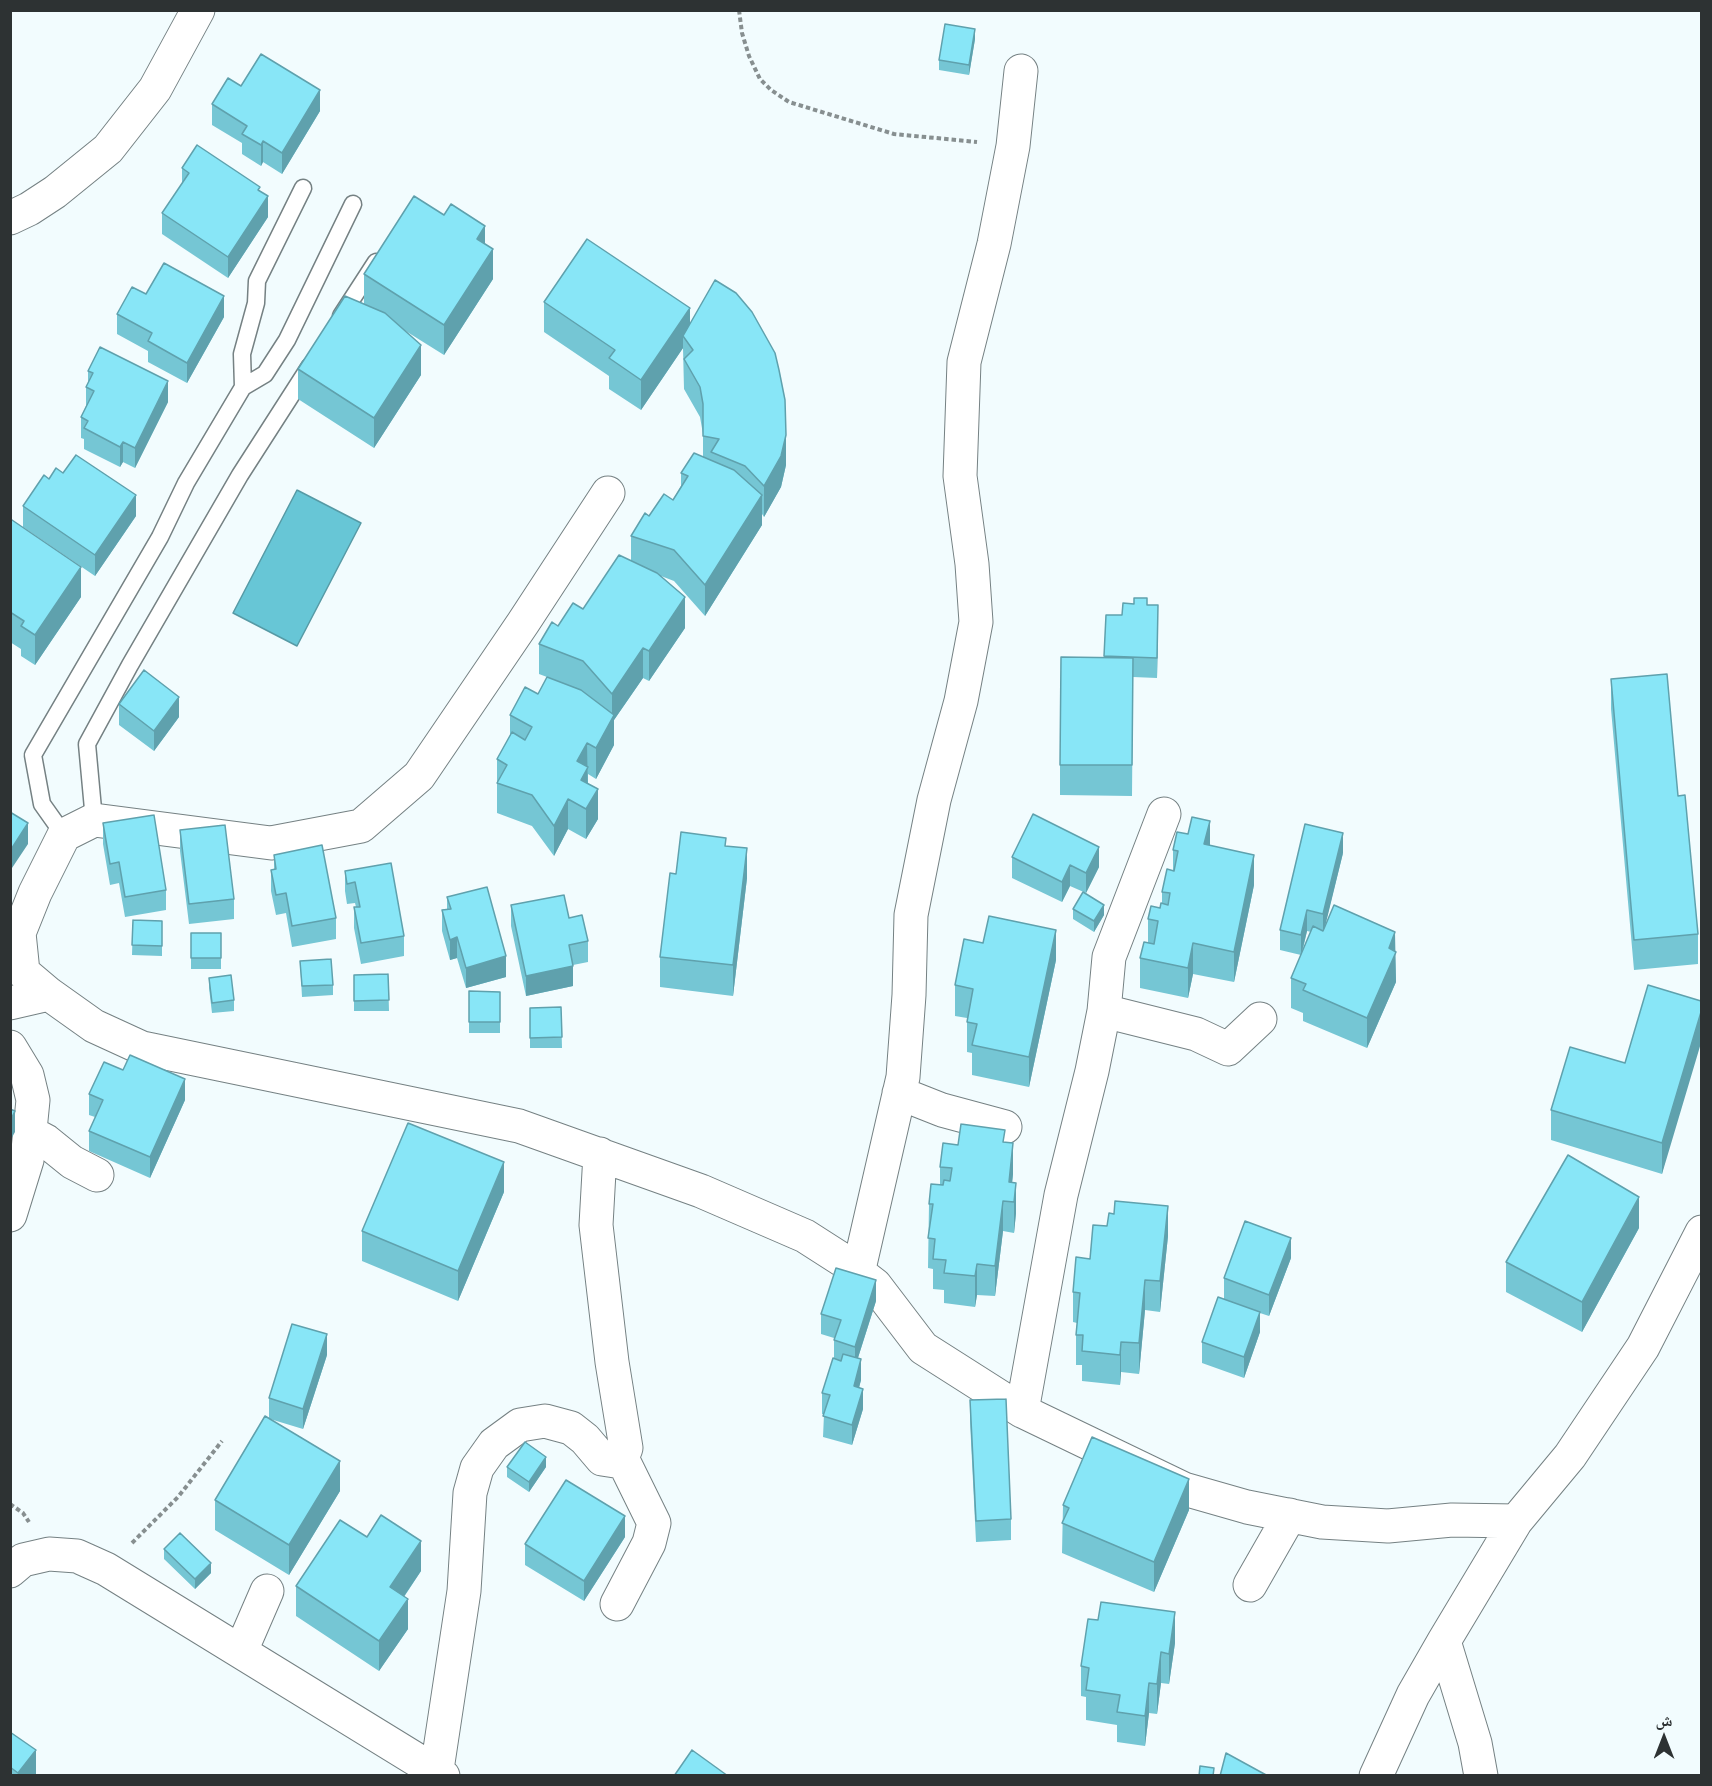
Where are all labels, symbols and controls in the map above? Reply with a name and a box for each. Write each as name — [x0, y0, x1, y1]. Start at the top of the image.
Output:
north arrow — [1634, 1708, 1694, 1768]
text: ش — [1656, 1709, 1672, 1731]

